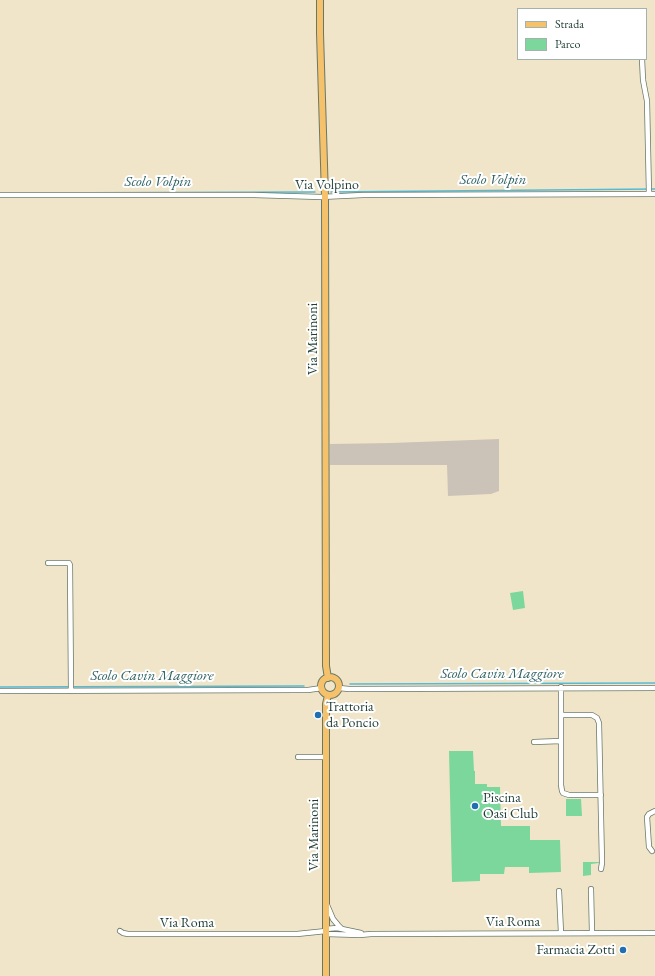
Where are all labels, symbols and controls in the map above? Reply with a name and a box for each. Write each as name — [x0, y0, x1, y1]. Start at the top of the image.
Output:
legend — [517, 8, 647, 60]
text: Strada — [555, 16, 584, 32]
text: Parco — [555, 36, 580, 52]
water label: Scolo Volpin — [460, 171, 526, 189]
water label: Scolo Volpin — [125, 173, 191, 191]
street label: Via Volpino — [295, 177, 359, 193]
street label: Via Marinoni — [305, 303, 321, 375]
water label: Scolo Cavin Maggiore — [440, 665, 564, 683]
water label: Scolo Cavin Maggiore — [90, 667, 214, 685]
place label: Trattoria da Poncio — [326, 699, 379, 732]
marker: Trattoria da Poncio — [313, 710, 323, 720]
place label: Piscina Oasi Club — [483, 790, 538, 822]
street label: Via Marinoni — [306, 799, 322, 871]
marker: Piscina Oasi Club — [470, 801, 480, 811]
street label: Via Roma — [486, 914, 540, 930]
street label: Via Roma — [160, 915, 214, 931]
place label: Farmacia Zotti — [536, 942, 615, 958]
marker: Farmacia Zotti — [618, 945, 628, 955]

